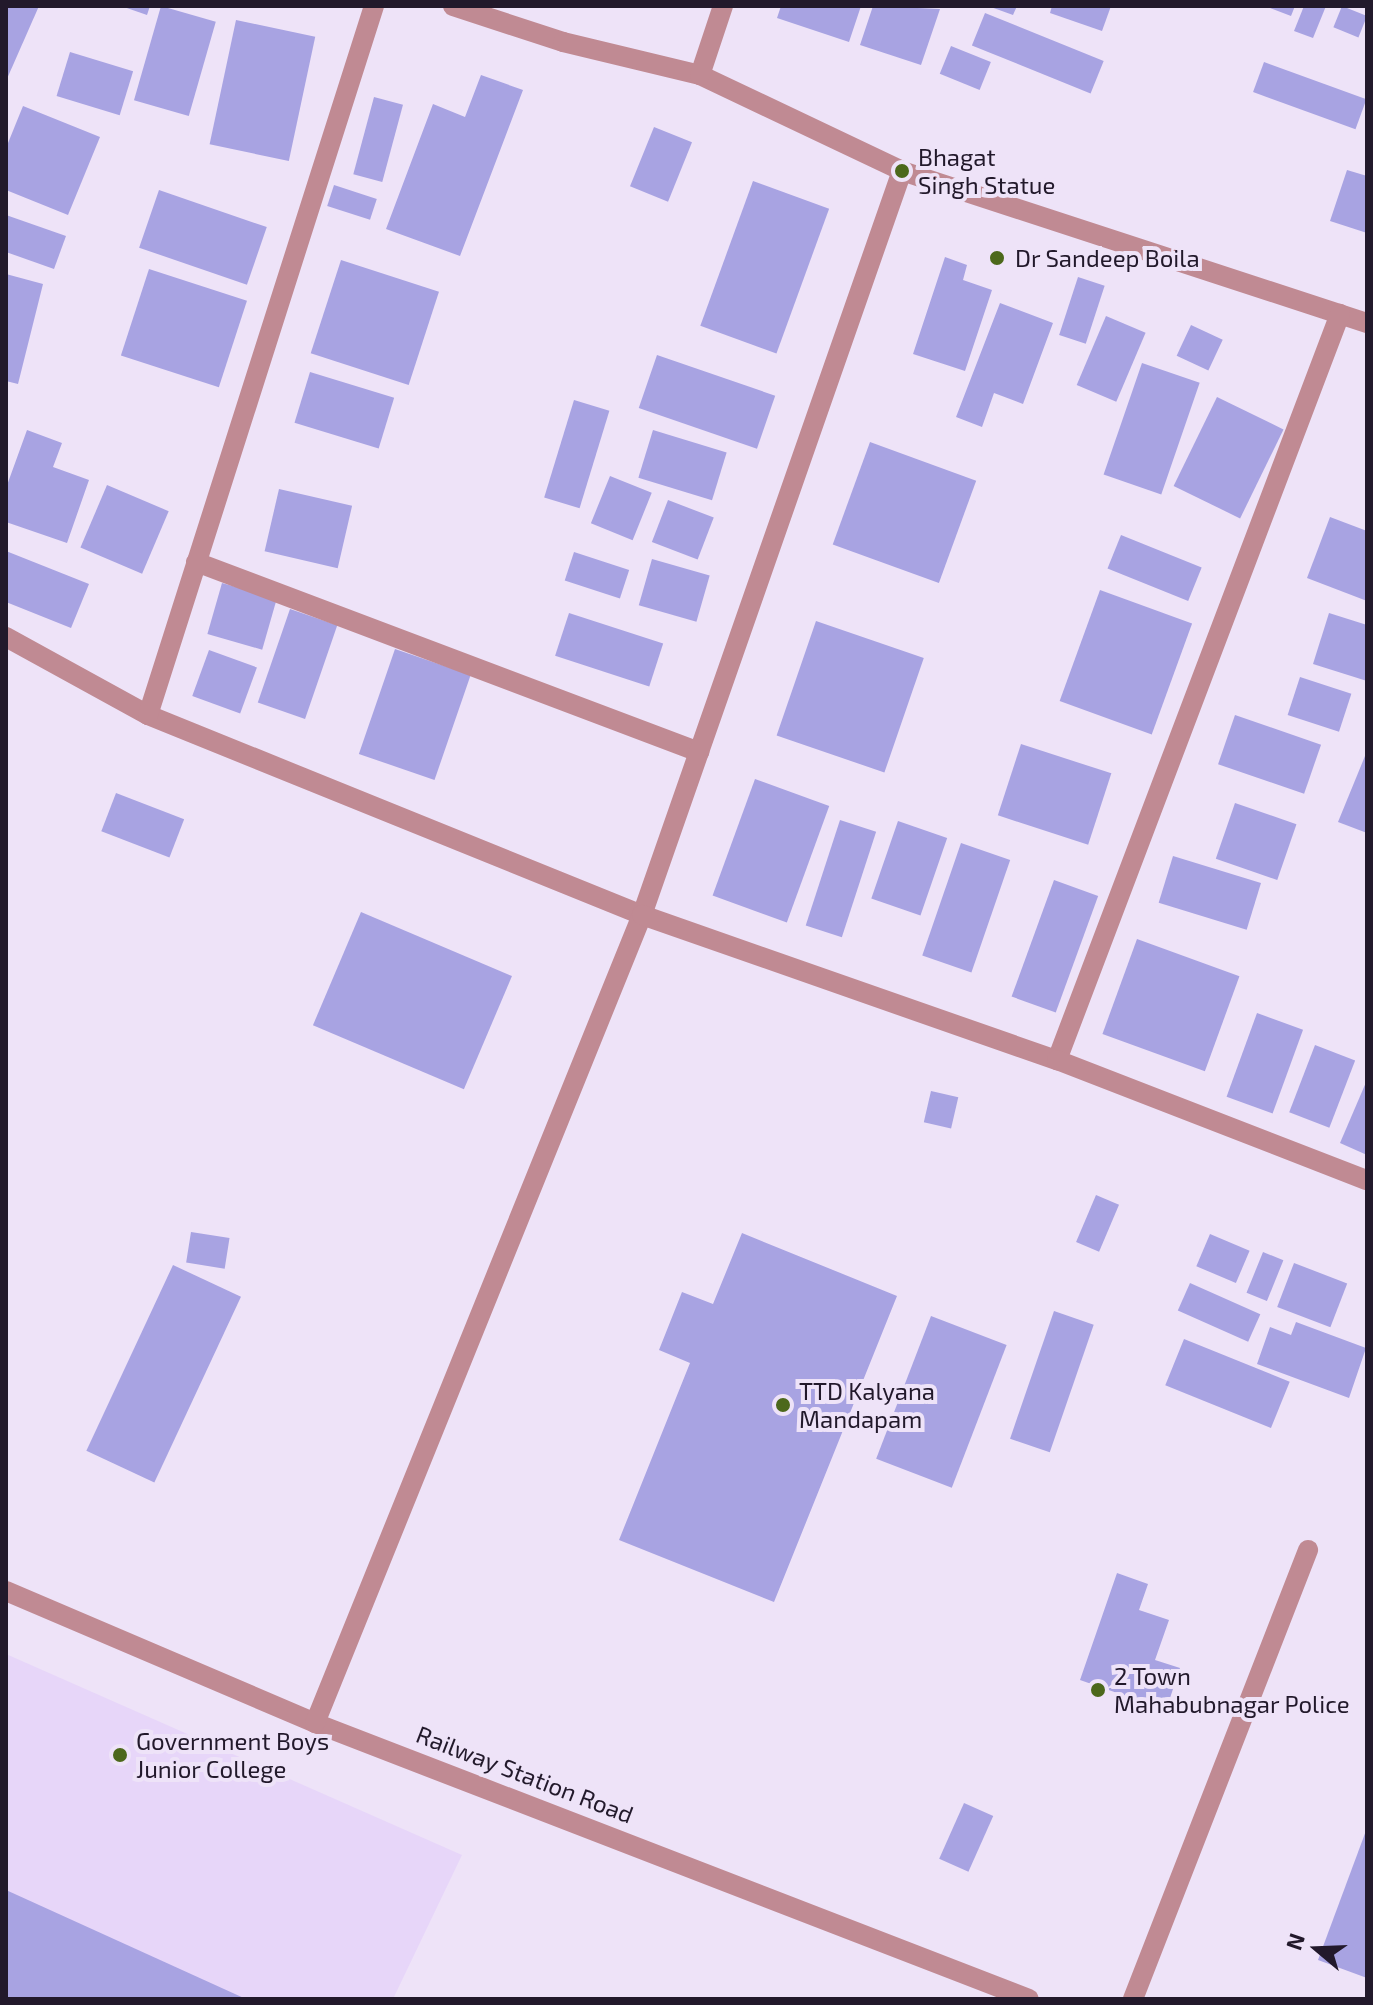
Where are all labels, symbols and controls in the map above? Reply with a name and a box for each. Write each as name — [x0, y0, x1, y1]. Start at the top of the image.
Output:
place label: Bhagat Singh Statue — [918, 143, 1055, 199]
marker: Bhagat Singh Statue — [893, 162, 911, 180]
place label: Dr Sandeep Boila — [1015, 244, 1200, 272]
marker: Dr Sandeep Boila — [986, 247, 1008, 269]
place label: TTD Kalyana Mandapam — [799, 1377, 935, 1433]
marker: TTD Kalyana Mandapam — [774, 1396, 792, 1414]
place label: 2 Town Mahabubnagar Police — [1114, 1662, 1350, 1718]
marker: 2 Town Mahabubnagar Police — [1089, 1681, 1107, 1699]
street label: Railway Station Road — [412, 1719, 638, 1829]
place label: Government Boys Junior College — [136, 1727, 329, 1783]
marker: Government Boys Junior College — [111, 1746, 129, 1764]
north arrow — [1277, 1909, 1357, 1989]
text: N — [1279, 1929, 1309, 1953]

